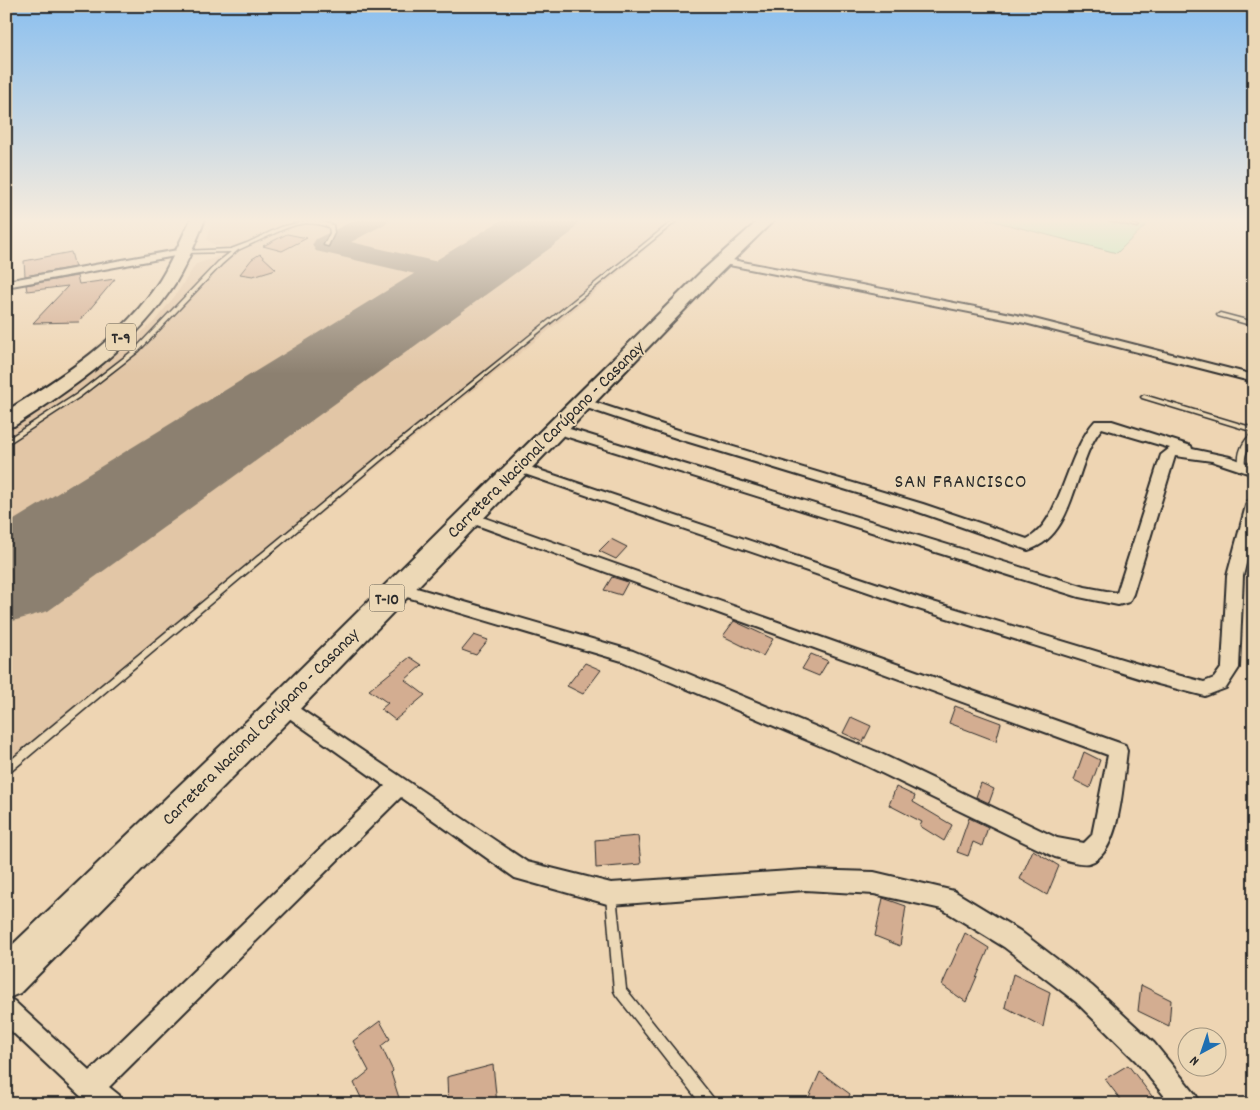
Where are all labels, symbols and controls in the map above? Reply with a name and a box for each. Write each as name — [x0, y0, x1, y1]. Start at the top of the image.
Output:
road number: T-9 — [106, 324, 136, 351]
street label: Carretera Nacional Carúpano - Casanay — [442, 336, 652, 545]
district label: SAN FRANCISCO — [895, 469, 1027, 497]
road number: T-10 — [370, 584, 404, 612]
street label: Carretera Nacional Carúpano - Casanay — [157, 623, 367, 832]
north arrow — [1178, 1028, 1228, 1078]
text: N — [1186, 1050, 1204, 1070]

